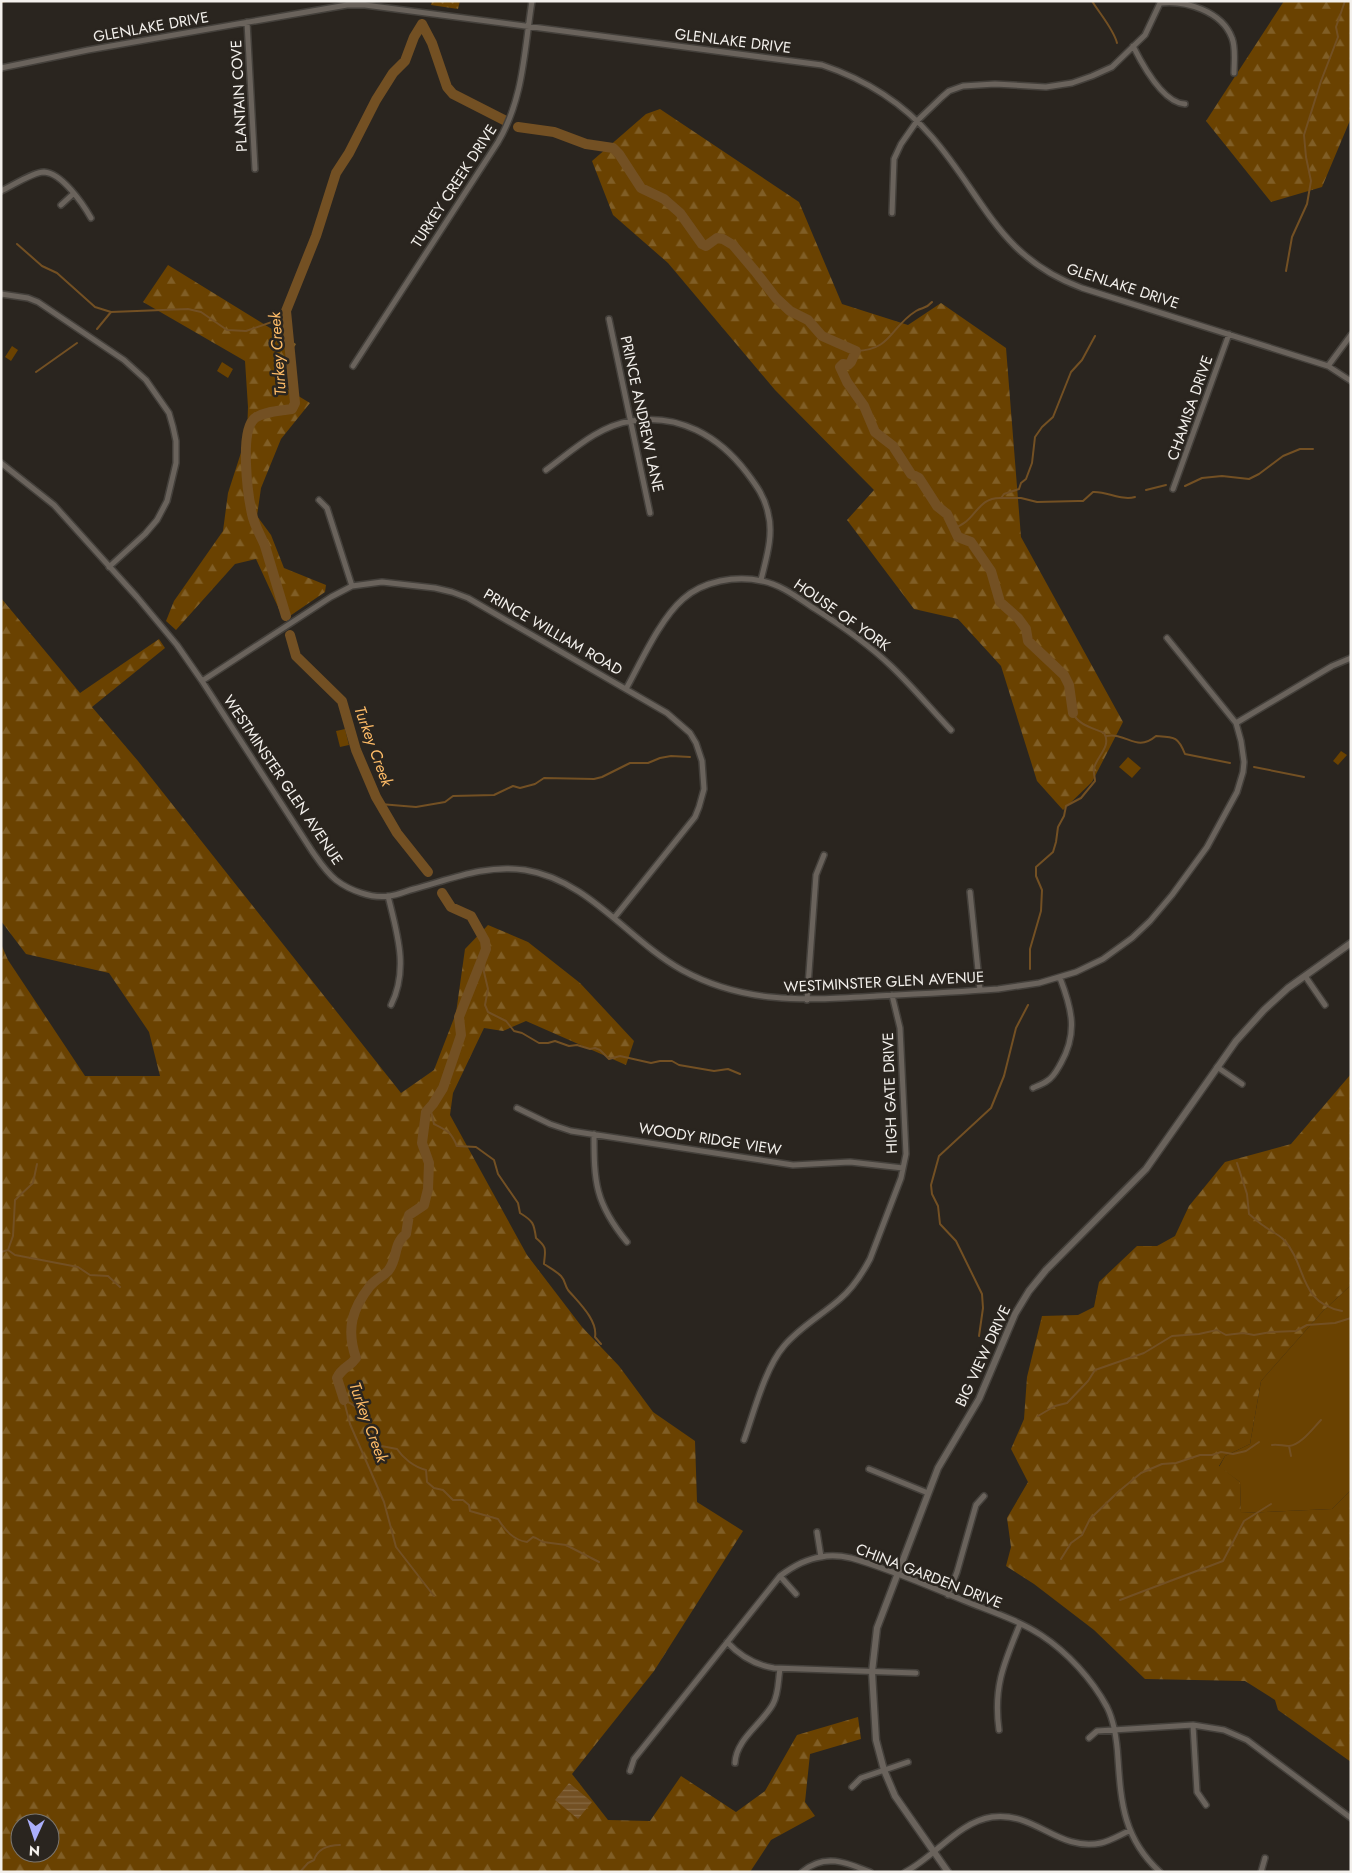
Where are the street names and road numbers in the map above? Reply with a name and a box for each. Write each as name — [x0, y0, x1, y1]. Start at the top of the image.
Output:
street label: GLENLAKE DRIVE — [91, 6, 211, 48]
street label: GLENLAKE DRIVE — [674, 23, 792, 59]
street label: PLANTAIN COVE — [225, 40, 253, 152]
street label: TURKEY CREEK DRIVE — [406, 120, 502, 252]
street label: GLENLAKE DRIVE — [1064, 257, 1182, 315]
street label: PRINCE ANDREW LANE — [615, 334, 669, 494]
street label: CHAMISA DRIVE — [1162, 353, 1218, 463]
street label: HOUSE OF YORK — [789, 574, 895, 657]
street label: PRINCE WILLIAM ROAD — [479, 583, 627, 681]
street label: WESTMINSTER GLEN AVENUE — [218, 691, 348, 869]
street label: WESTMINSTER GLEN AVENUE — [783, 966, 985, 998]
street label: HIGH GATE DRIVE — [877, 1032, 903, 1154]
street label: WOODY RIDGE VIEW — [637, 1117, 783, 1161]
street label: BIG VIEW DRIVE — [950, 1302, 1016, 1410]
street label: CHINA GARDEN DRIVE — [853, 1538, 1005, 1614]

